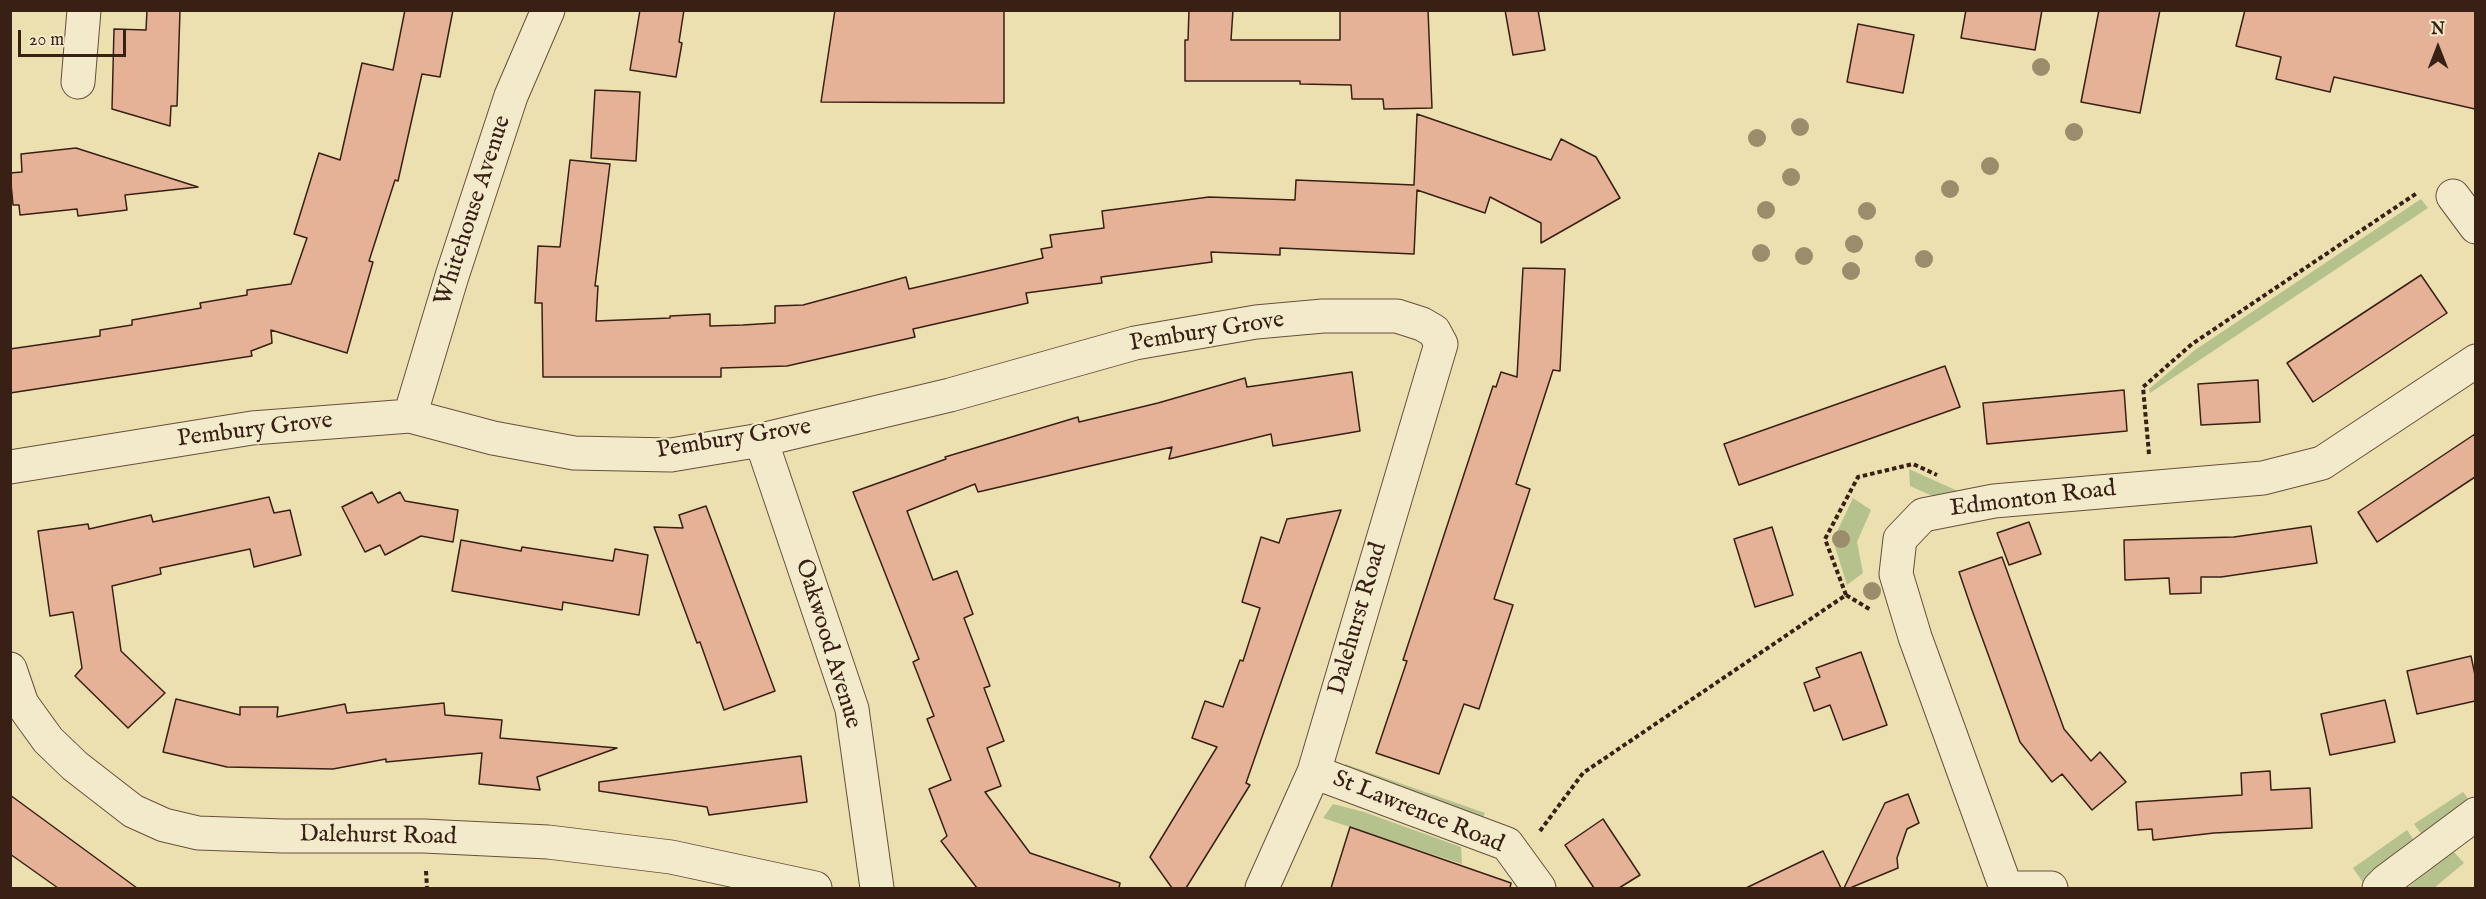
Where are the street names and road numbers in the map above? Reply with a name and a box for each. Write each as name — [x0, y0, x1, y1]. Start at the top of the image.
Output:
street label: Whitehouse Avenue — [430, 112, 518, 310]
street label: Pembury Grove — [1128, 307, 1286, 359]
street label: Pembury Grove — [176, 407, 334, 455]
street label: Pembury Grove — [655, 414, 813, 466]
street label: Edmonton Road — [1948, 476, 2118, 524]
street label: Dalehurst Road — [1323, 540, 1395, 698]
street label: Oakwood Avenue — [788, 556, 866, 732]
street label: St Lawrence Road — [1328, 766, 1508, 860]
street label: Dalehurst Road — [299, 821, 457, 853]

